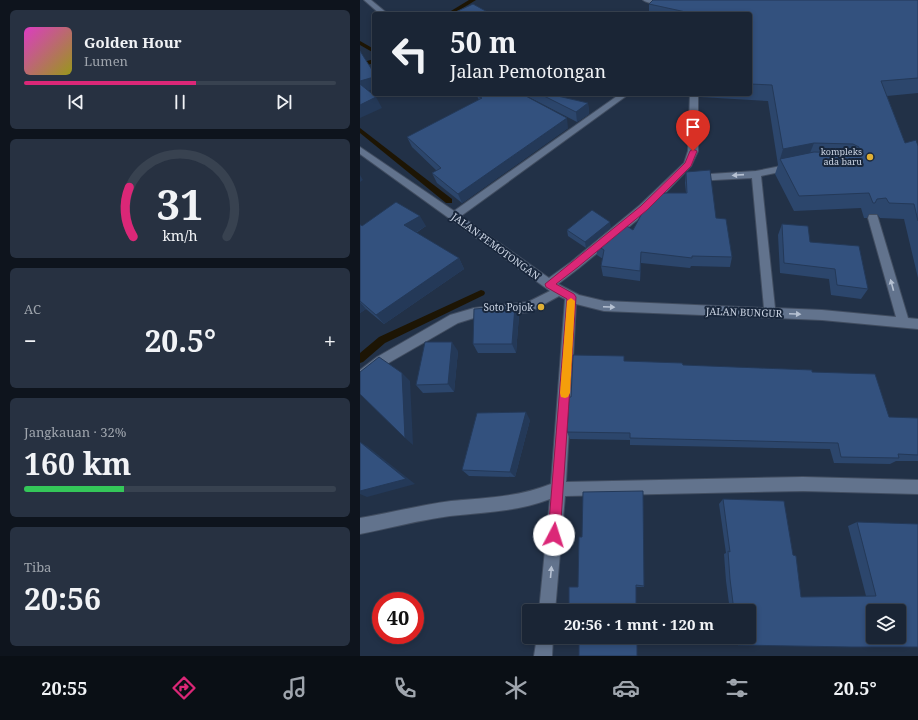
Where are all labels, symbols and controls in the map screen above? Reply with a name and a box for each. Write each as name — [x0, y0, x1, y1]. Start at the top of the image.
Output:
text: 50 m — [450, 23, 517, 61]
icon: left — [384, 28, 436, 80]
text: Golden Hour — [84, 32, 182, 52]
text: Lumen — [84, 52, 128, 70]
text: Jalan Pemotongan — [450, 59, 606, 83]
icon: previous — [65, 91, 87, 113]
icon: pause — [169, 91, 191, 113]
icon: next — [273, 91, 295, 113]
pin — [676, 110, 710, 151]
icon: arrive — [682, 116, 704, 138]
place label: kompleks ada baru — [821, 145, 862, 168]
marker: kompleks ada baru — [865, 152, 875, 162]
one-way arrow — [731, 172, 744, 178]
text: 31 — [156, 176, 204, 232]
street label: JALAN PEMOTONGAN — [448, 209, 543, 283]
text: km/h — [162, 225, 198, 244]
one-way arrow — [889, 278, 895, 290]
text: AC — [24, 300, 41, 318]
place label: Soto Pojok — [483, 300, 533, 314]
marker: Soto Pojok — [536, 302, 546, 312]
one-way arrow — [603, 303, 615, 310]
street label: JALAN BUNGUR — [705, 304, 783, 320]
one-way arrow — [789, 311, 801, 318]
text: 20.5° — [144, 320, 216, 361]
text: − — [24, 325, 37, 355]
text: + — [324, 325, 336, 355]
text: Jangkauan · 32% — [24, 423, 126, 441]
text: 160 km — [24, 443, 131, 484]
position arrow — [533, 514, 575, 556]
text: Tiba — [24, 558, 51, 576]
one-way arrow — [547, 566, 554, 578]
text: 20:56 — [24, 578, 101, 619]
speed limit sign: 40 — [372, 592, 424, 644]
map controls — [866, 604, 906, 644]
button: layers — [866, 604, 906, 644]
text: 20:56 · 1 mnt · 120 m — [564, 614, 714, 634]
icon: directions — [170, 674, 198, 702]
icon: music — [281, 674, 309, 702]
icon: phone — [391, 674, 419, 702]
icon: climate — [502, 674, 530, 702]
icon: car — [612, 674, 640, 702]
icon: filters — [723, 674, 751, 702]
text: 20:55 — [41, 676, 87, 700]
text: 20.5° — [834, 676, 877, 700]

